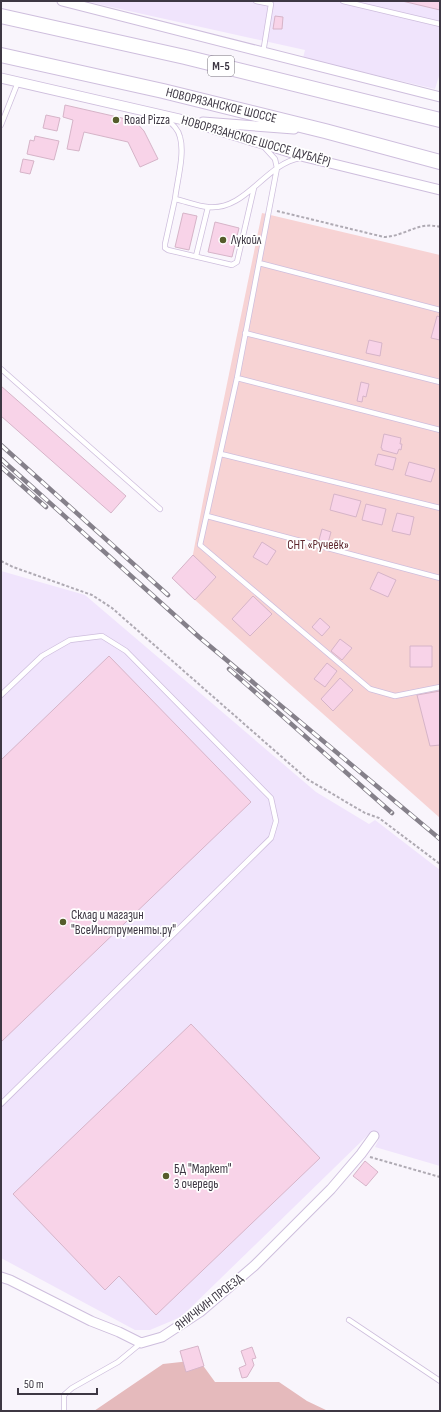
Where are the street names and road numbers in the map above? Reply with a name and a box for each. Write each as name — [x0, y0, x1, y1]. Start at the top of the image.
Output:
road number: М-5 — [208, 56, 234, 76]
street label: НОВОРЯЗАНСКОЕ ШОССЕ — [164, 84, 278, 127]
street label: НОВОРЯЗАНСКОЕ ШОССЕ (ДУБЛЁР) — [180, 112, 333, 170]
street label: ЯНИЧКИН ПРОЕЗД — [172, 1270, 247, 1334]

